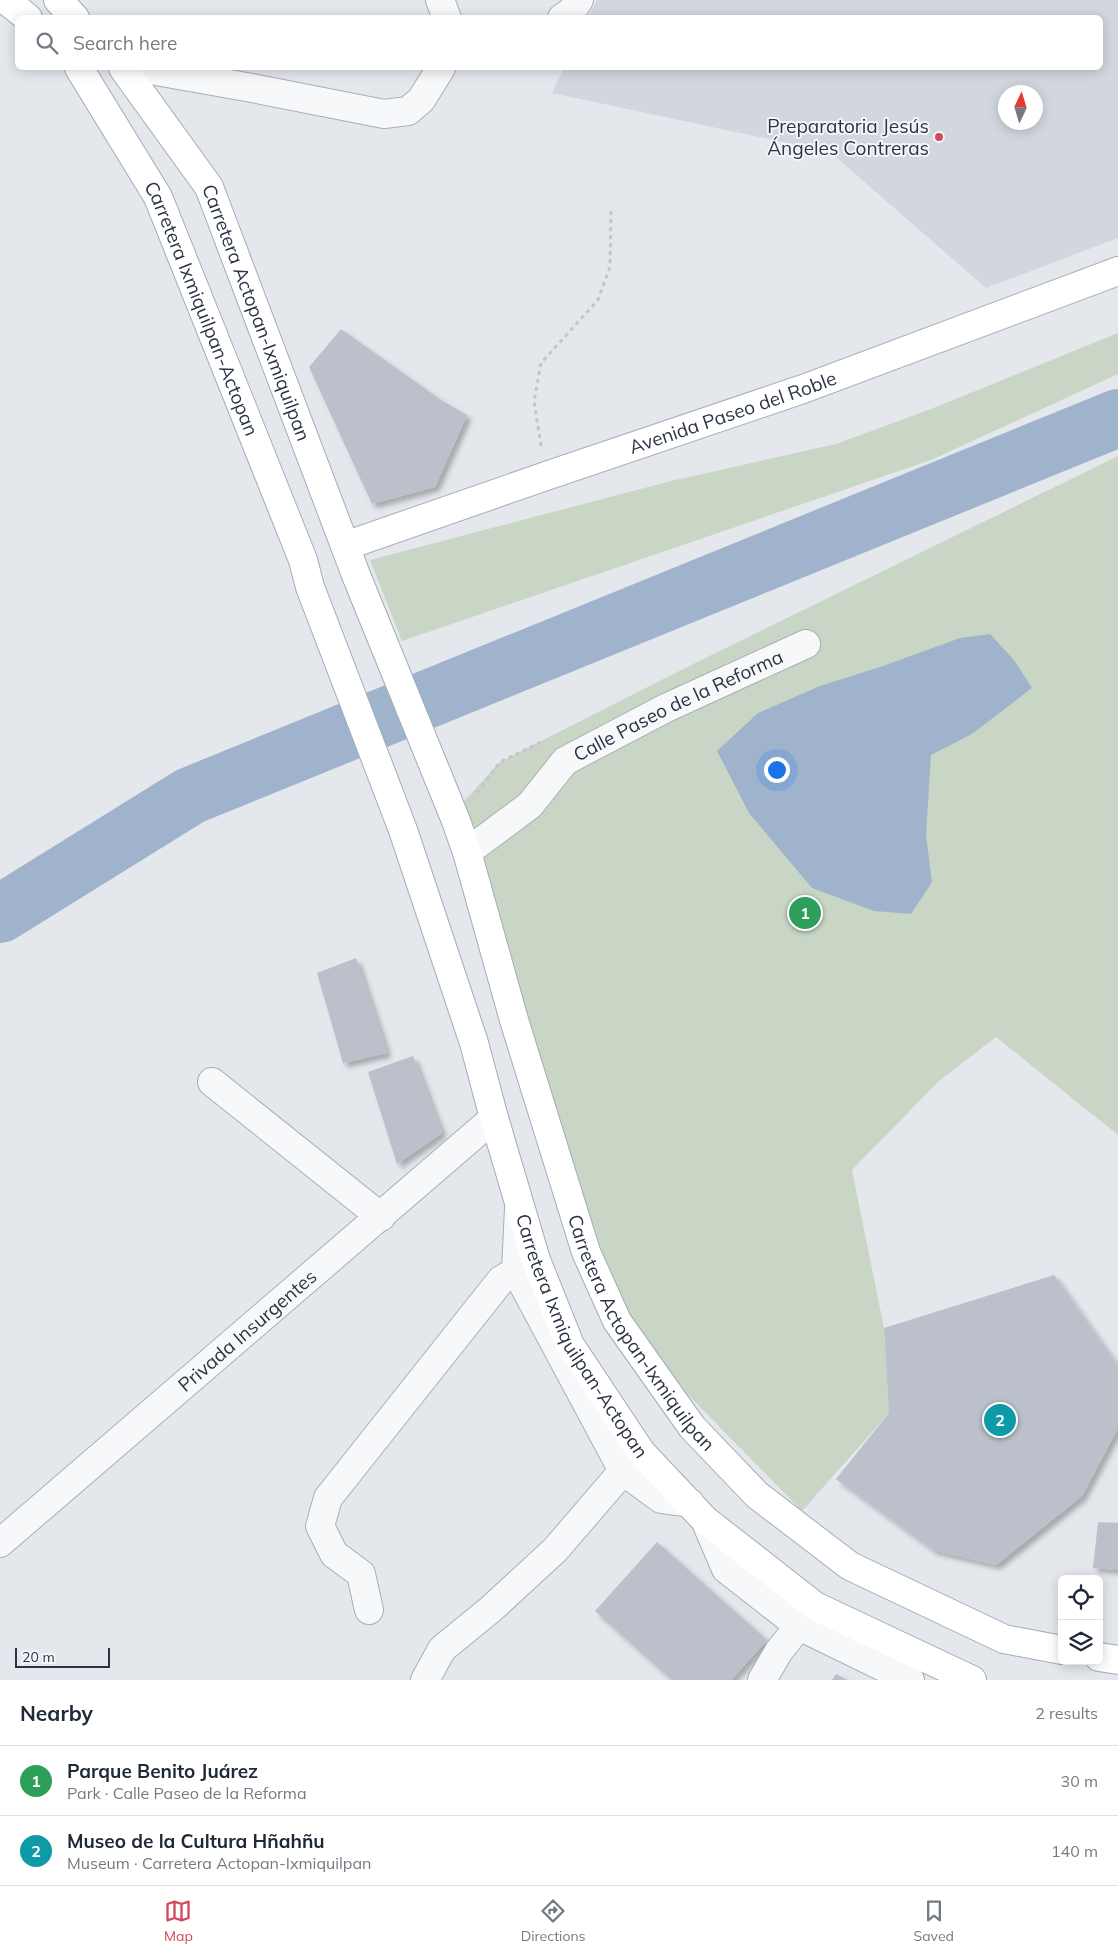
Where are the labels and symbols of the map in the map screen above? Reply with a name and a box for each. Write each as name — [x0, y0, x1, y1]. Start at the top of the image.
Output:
north arrow — [998, 85, 1043, 130]
place label: Preparatoria Jesús Ángeles Contreras — [767, 114, 929, 160]
marker: Preparatoria Jesús Ángeles Contreras — [933, 131, 945, 143]
street label: Carretera Ixmiquilpan-Actopan — [139, 177, 264, 439]
street label: Carretera Actopan-Ixmiquilpan — [197, 181, 316, 444]
street label: Avenida Paseo del Roble — [626, 366, 840, 459]
street label: Calle Paseo de la Reforma — [569, 644, 787, 767]
your location — [764, 757, 790, 783]
pin: 1 — [789, 894, 821, 932]
street label: Carretera Ixmiquilpan-Actopan — [511, 1211, 654, 1463]
street label: Carretera Actopan-Ixmiquilpan — [563, 1211, 720, 1456]
street label: Privada Insurgentes — [173, 1264, 321, 1397]
pin: 2 — [984, 1401, 1016, 1439]
scale bar — [15, 1645, 110, 1668]

